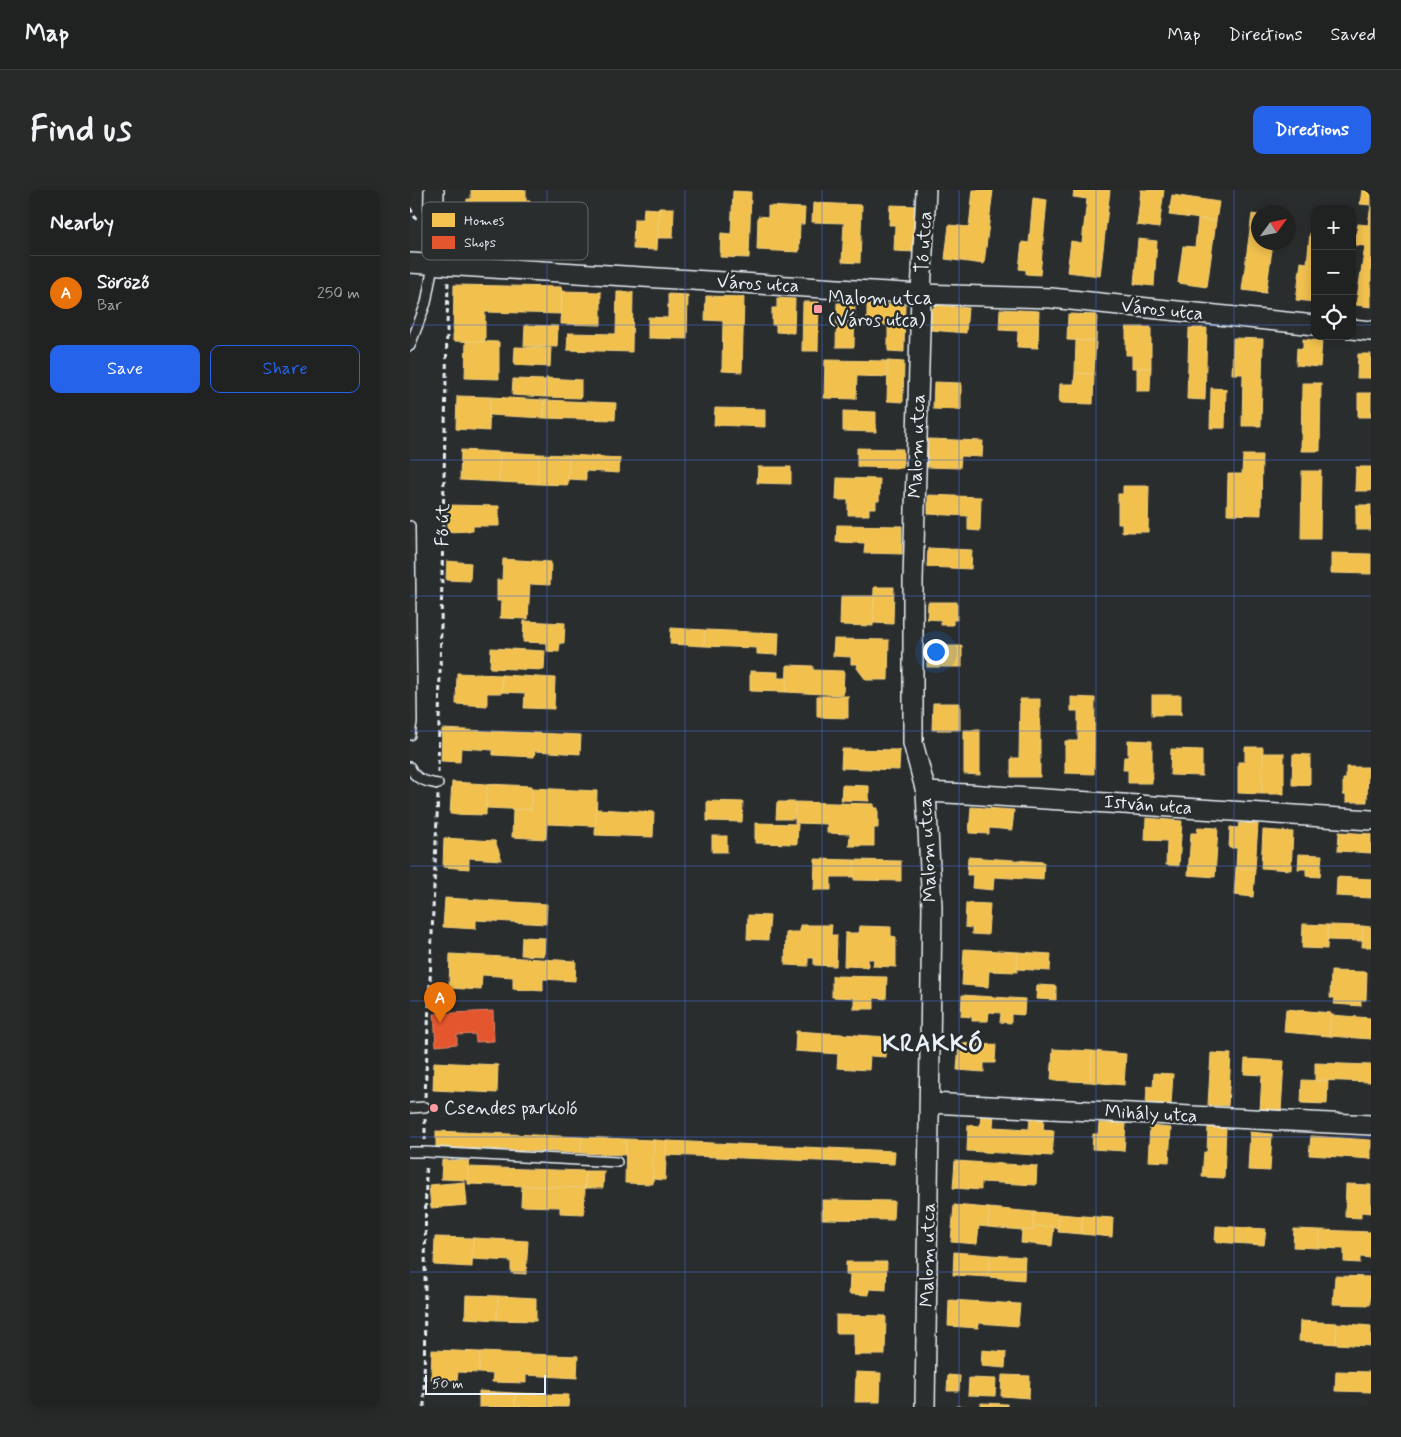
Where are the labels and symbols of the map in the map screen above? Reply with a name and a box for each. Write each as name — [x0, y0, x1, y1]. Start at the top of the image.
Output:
legend — [422, 202, 588, 260]
north arrow — [1251, 205, 1296, 250]
street label: Tó utca — [910, 210, 938, 274]
text: Homes — [464, 212, 505, 230]
text: Shops — [464, 234, 496, 252]
street label: Város utca — [716, 269, 800, 299]
place label: Malom utca (Város utca) — [828, 286, 933, 333]
street label: Város utca — [1120, 293, 1204, 327]
marker: Malom utca (Város utca) — [812, 303, 824, 315]
street label: Malom utca — [903, 393, 931, 499]
street label: Fő út — [430, 503, 456, 547]
your location — [923, 639, 949, 665]
street label: István utca — [1103, 789, 1193, 821]
street label: Malom utca — [913, 797, 943, 903]
pin: A — [424, 982, 456, 1023]
district label: KRAKKÓ — [882, 1029, 984, 1060]
place label: Csendes parkoló — [444, 1096, 578, 1121]
street label: Mihály utca — [1104, 1099, 1198, 1129]
marker: Csendes parkoló — [428, 1102, 440, 1114]
street label: Malom utca — [915, 1203, 941, 1307]
scale bar — [425, 1372, 546, 1395]

